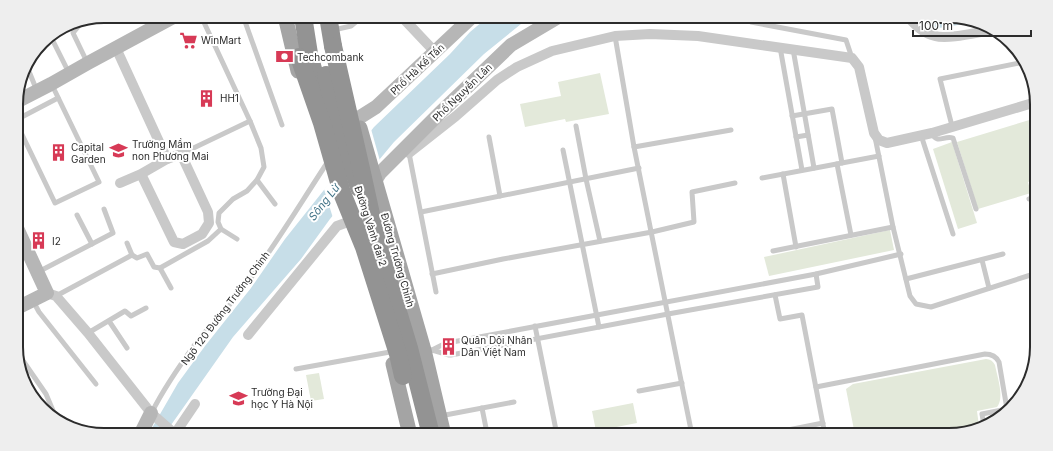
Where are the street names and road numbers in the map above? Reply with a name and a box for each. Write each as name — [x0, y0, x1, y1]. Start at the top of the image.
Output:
street label: Phố Hà Kế Tấn — [388, 41, 446, 97]
street label: Phố Nguyễn Lân — [429, 60, 494, 123]
street label: Đường Vành đai 2 — [352, 184, 390, 268]
street label: Đường Trường Chinh — [379, 211, 417, 309]
street label: Ngõ 120 Đường Trường Chinh — [178, 249, 272, 367]

